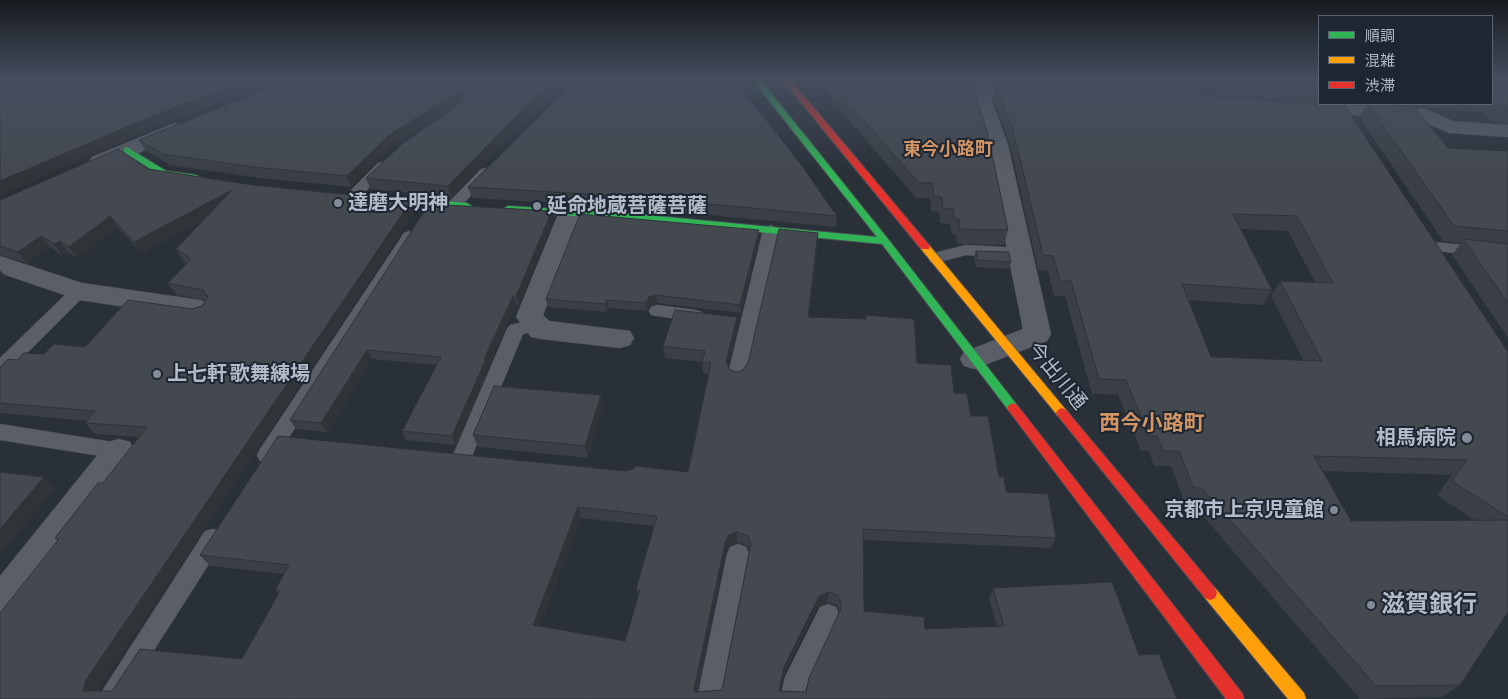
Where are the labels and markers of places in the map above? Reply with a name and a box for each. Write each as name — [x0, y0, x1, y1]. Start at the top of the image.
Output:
place label: 達磨大明神 — [348, 191, 448, 215]
place label: 延命地蔵菩薩菩薩 — [547, 194, 707, 218]
marker: 達磨大明神 — [332, 197, 344, 209]
marker: 延命地蔵菩薩菩薩 — [531, 200, 543, 212]
place label: 上七軒 歌舞練場 — [167, 362, 310, 386]
marker: 上七軒 歌舞練場 — [151, 368, 163, 380]
place label: 相馬病院 — [1376, 426, 1456, 450]
marker: 相馬病院 — [1460, 431, 1474, 445]
place label: 京都市上京児童館 — [1164, 498, 1324, 522]
marker: 京都市上京児童館 — [1328, 504, 1340, 516]
place label: 滋賀銀行 — [1381, 591, 1477, 619]
marker: 滋賀銀行 — [1365, 599, 1377, 611]

